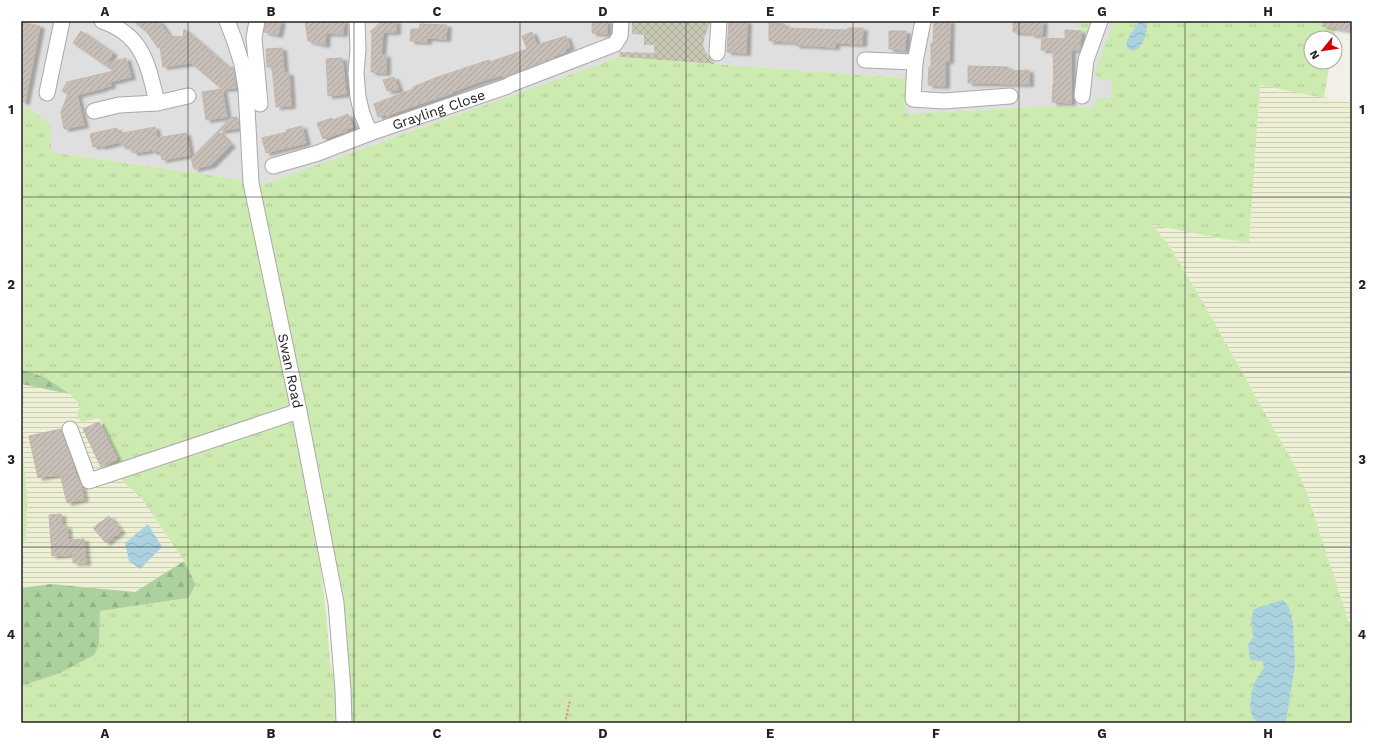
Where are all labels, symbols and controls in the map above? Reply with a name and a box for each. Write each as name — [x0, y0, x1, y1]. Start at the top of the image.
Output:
text: A — [101, 4, 110, 19]
text: B — [267, 4, 276, 19]
text: C — [433, 4, 442, 19]
text: D — [598, 4, 608, 19]
text: E — [766, 4, 774, 19]
text: F — [932, 4, 940, 19]
text: G — [1097, 4, 1107, 19]
text: H — [1263, 4, 1273, 19]
north arrow — [1303, 30, 1343, 70]
text: N — [1307, 48, 1322, 62]
street label: Grayling Close — [390, 86, 487, 133]
text: 1 — [8, 102, 14, 117]
text: 1 — [1359, 102, 1365, 117]
text: 2 — [7, 277, 15, 292]
text: 2 — [1358, 277, 1366, 292]
street label: Swan Road — [275, 332, 306, 410]
text: 3 — [7, 452, 15, 467]
text: 3 — [1358, 452, 1366, 467]
text: 4 — [7, 627, 16, 642]
text: 4 — [1358, 627, 1367, 642]
text: A — [101, 726, 110, 741]
text: B — [267, 726, 276, 741]
text: C — [433, 726, 442, 741]
text: D — [598, 726, 608, 741]
text: E — [766, 726, 774, 741]
text: F — [932, 726, 940, 741]
text: G — [1097, 726, 1107, 741]
text: H — [1263, 726, 1273, 741]

